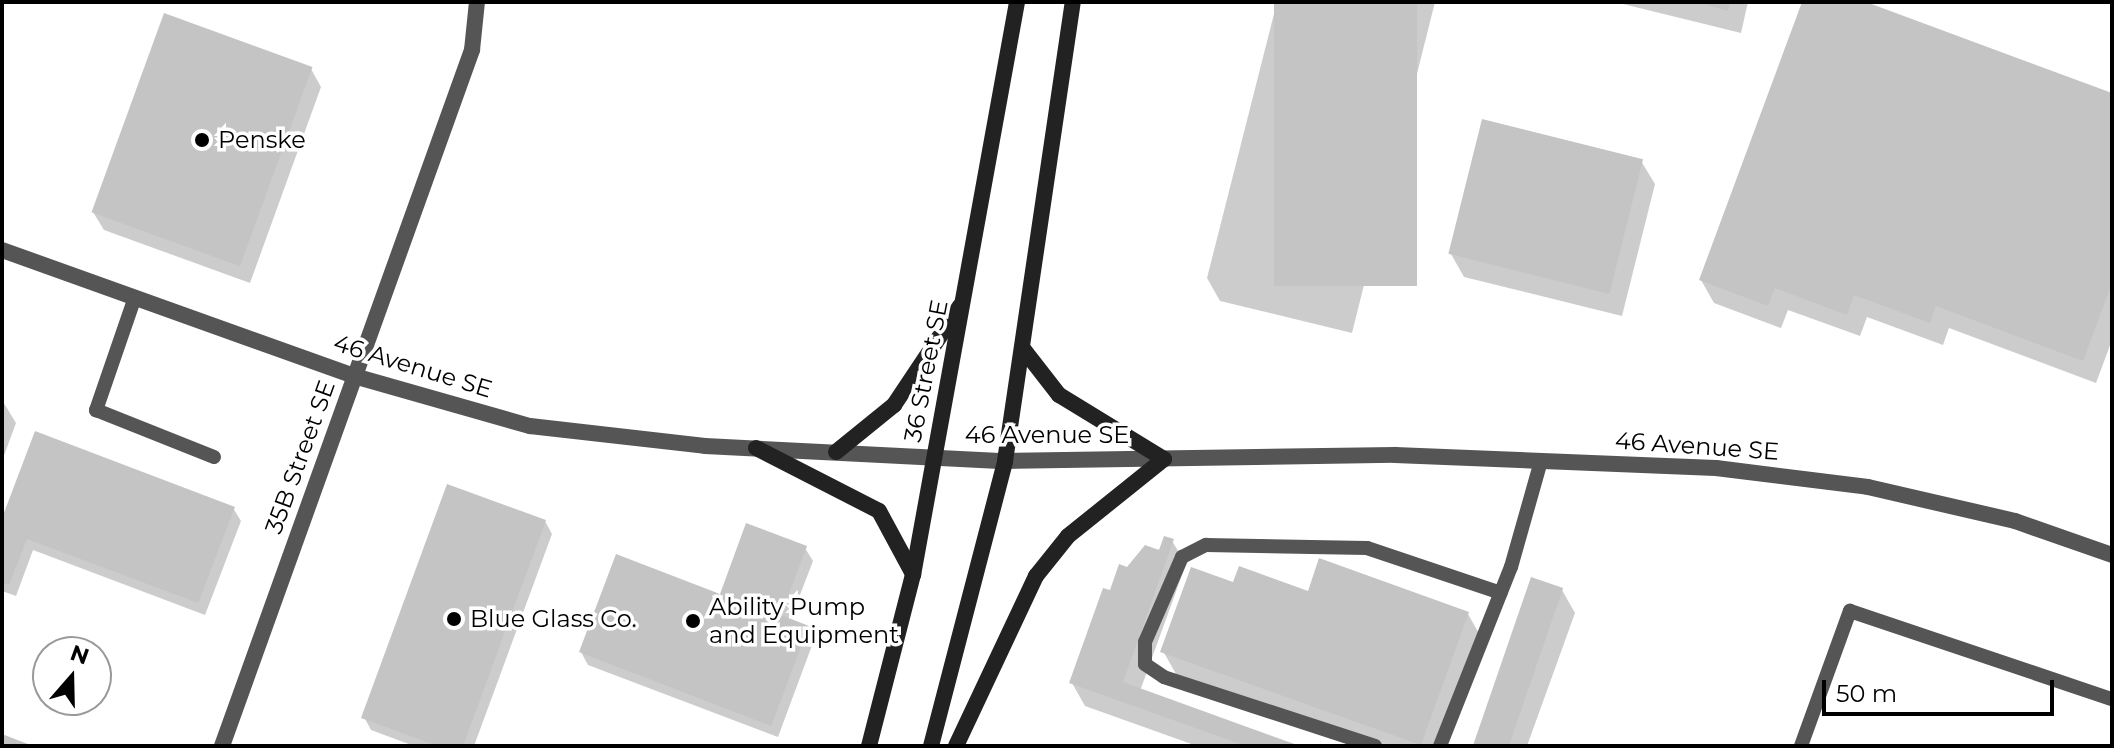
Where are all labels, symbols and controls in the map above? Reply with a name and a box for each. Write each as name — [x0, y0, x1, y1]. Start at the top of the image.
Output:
place label: Penske — [218, 126, 306, 154]
marker: Penske — [193, 131, 211, 149]
street label: 36 Street SE — [898, 298, 954, 444]
street label: 46 Avenue SE — [330, 328, 496, 404]
street label: 35B Street SE — [259, 376, 341, 538]
street label: 46 Avenue SE — [965, 421, 1129, 449]
street label: 46 Avenue SE — [1614, 426, 1780, 466]
place label: Ability Pump and Equipment — [709, 593, 899, 649]
place label: Blue Glass Co. — [470, 605, 637, 633]
marker: Blue Glass Co. — [445, 610, 463, 628]
marker: Ability Pump and Equipment — [684, 612, 702, 630]
north arrow — [32, 636, 112, 716]
text: N — [67, 639, 93, 671]
scale bar — [1826, 664, 2058, 714]
text: 50 m — [1836, 679, 1897, 708]

